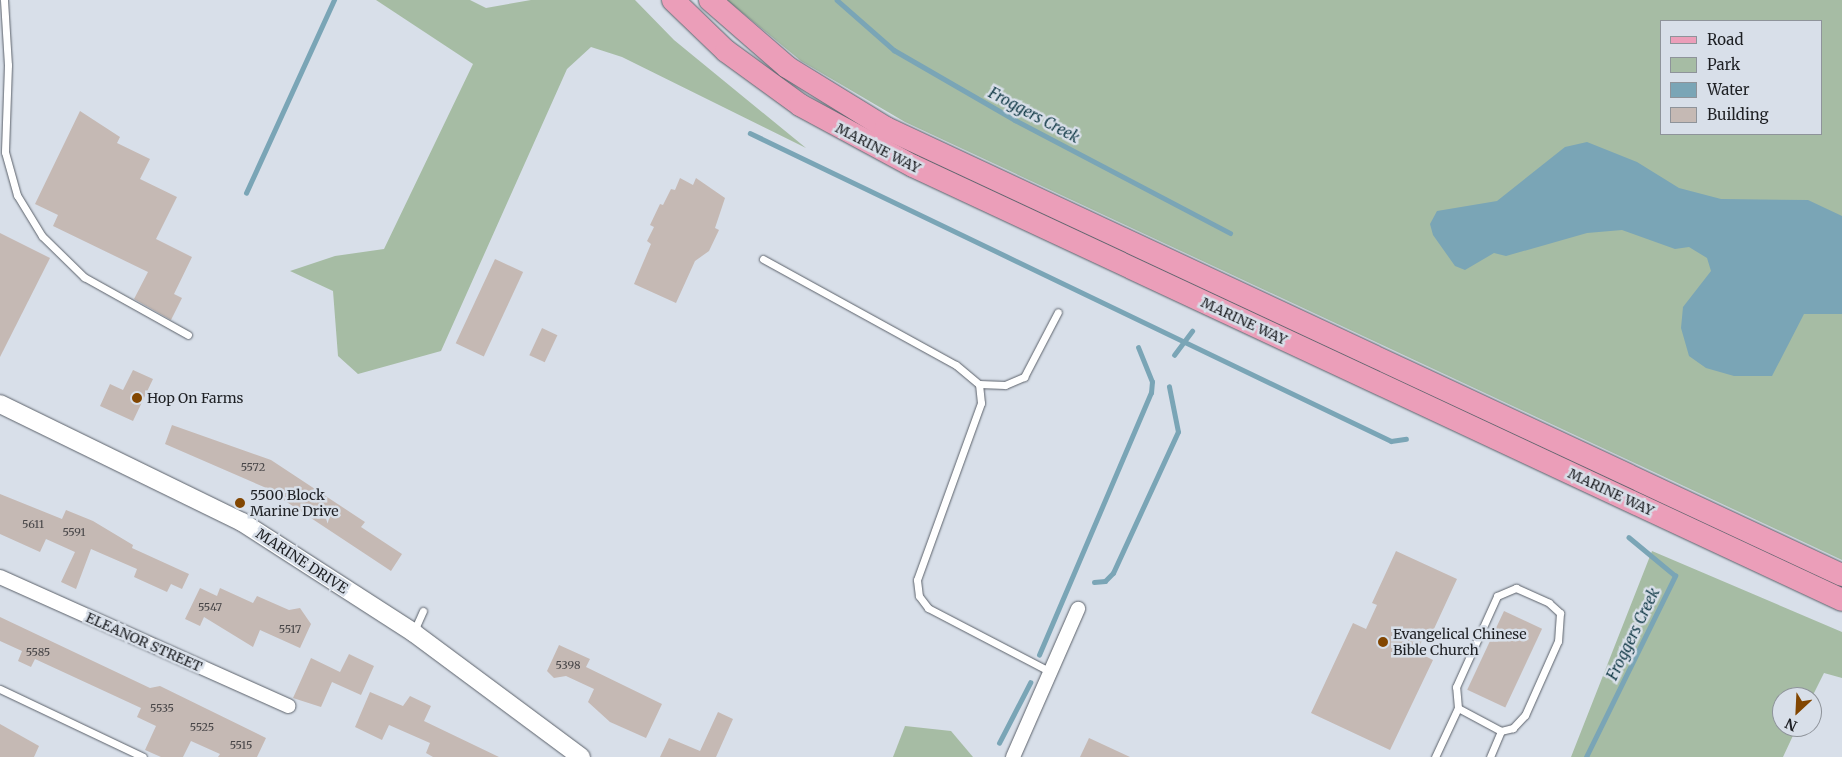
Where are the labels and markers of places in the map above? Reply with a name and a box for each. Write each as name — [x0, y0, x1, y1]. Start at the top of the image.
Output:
place label: Hop On Farms — [147, 390, 243, 406]
marker: Hop On Farms — [131, 392, 143, 404]
place label: 5500 Block Marine Drive — [250, 487, 338, 520]
marker: 5500 Block Marine Drive — [234, 497, 246, 509]
place label: Evangelical Chinese Bible Church — [1393, 626, 1527, 658]
marker: Evangelical Chinese Bible Church — [1377, 636, 1389, 648]

